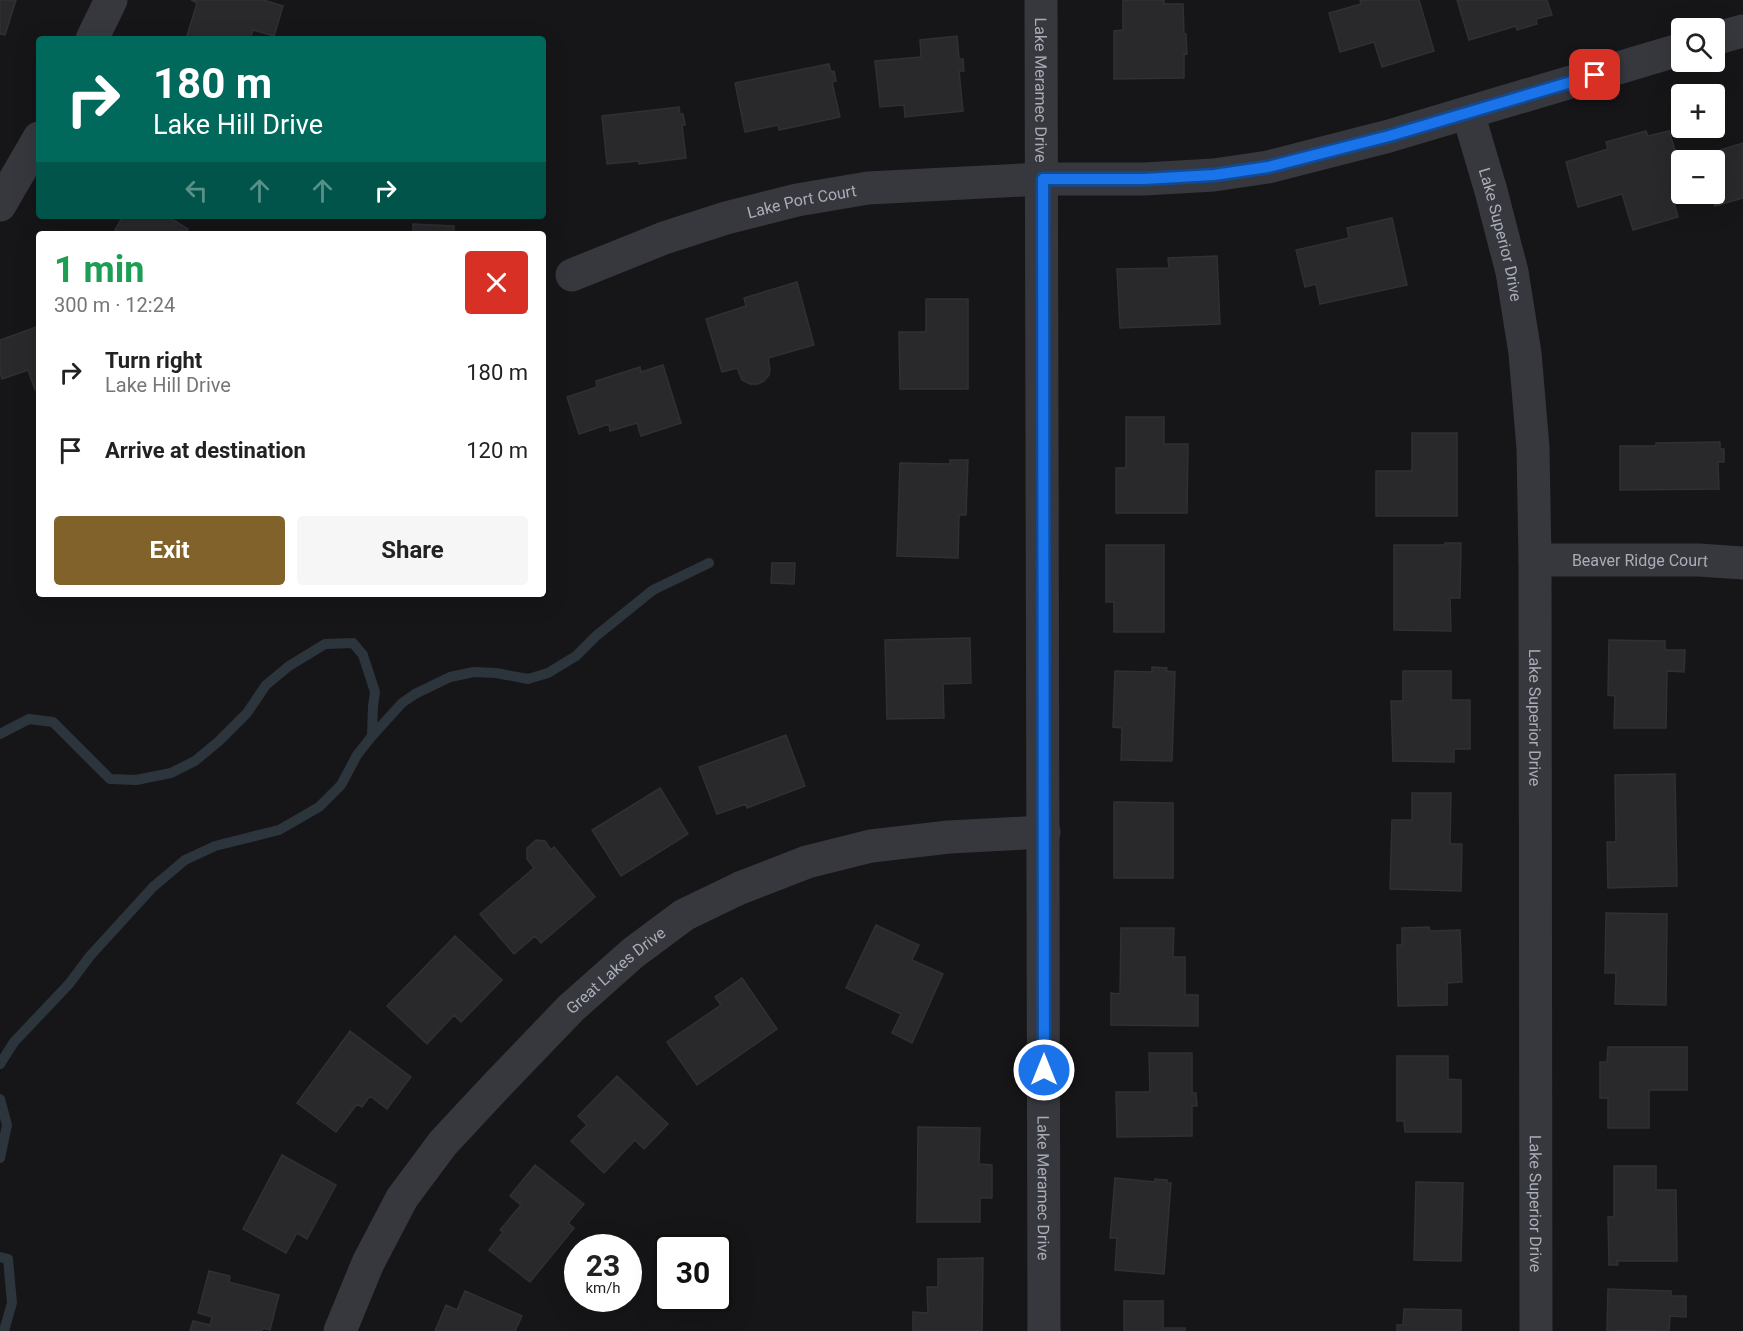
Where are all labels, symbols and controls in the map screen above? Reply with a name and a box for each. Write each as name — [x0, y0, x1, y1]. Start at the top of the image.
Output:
street label: Lake Meramec Drive — [1031, 18, 1050, 162]
map controls — [1671, 18, 1725, 204]
button: search — [1671, 18, 1725, 72]
pin — [1569, 49, 1620, 100]
icon: arrive — [1578, 58, 1611, 91]
text: 180 m — [153, 59, 272, 108]
icon: right — [54, 60, 132, 138]
button: + — [1671, 84, 1725, 138]
text: Lake Hill Drive — [153, 109, 323, 141]
button: − — [1671, 150, 1725, 204]
street label: Lake Superior Drive — [1475, 165, 1526, 303]
icon: left — [180, 174, 213, 207]
icon: ahead — [243, 174, 276, 207]
icon: ahead — [306, 174, 339, 207]
icon: right — [369, 174, 402, 207]
street label: Lake Port Court — [745, 181, 858, 222]
text: 1 min — [54, 249, 145, 291]
button: close — [465, 251, 528, 314]
text: 300 m · 12:24 — [54, 293, 175, 317]
text: Turn right — [105, 348, 202, 373]
icon: right — [54, 356, 87, 389]
text: 180 m — [466, 360, 528, 385]
text: Lake Hill Drive — [105, 373, 231, 397]
icon: arrive — [54, 434, 87, 467]
text: Arrive at destination — [105, 438, 306, 463]
text: 120 m — [466, 438, 528, 463]
button: Exit — [54, 516, 285, 585]
button: Share — [297, 516, 528, 585]
street label: Beaver Ridge Court — [1572, 551, 1709, 571]
street label: Lake Superior Drive — [1525, 649, 1544, 786]
street label: Great Lakes Drive — [562, 923, 669, 1018]
position arrow — [1012, 1038, 1076, 1102]
street label: Lake Meramec Drive — [1034, 1116, 1053, 1260]
street label: Lake Superior Drive — [1526, 1135, 1545, 1272]
speed limit sign: 30 — [654, 1234, 732, 1312]
text: 23 — [586, 1248, 620, 1283]
text: km/h — [585, 1279, 621, 1297]

